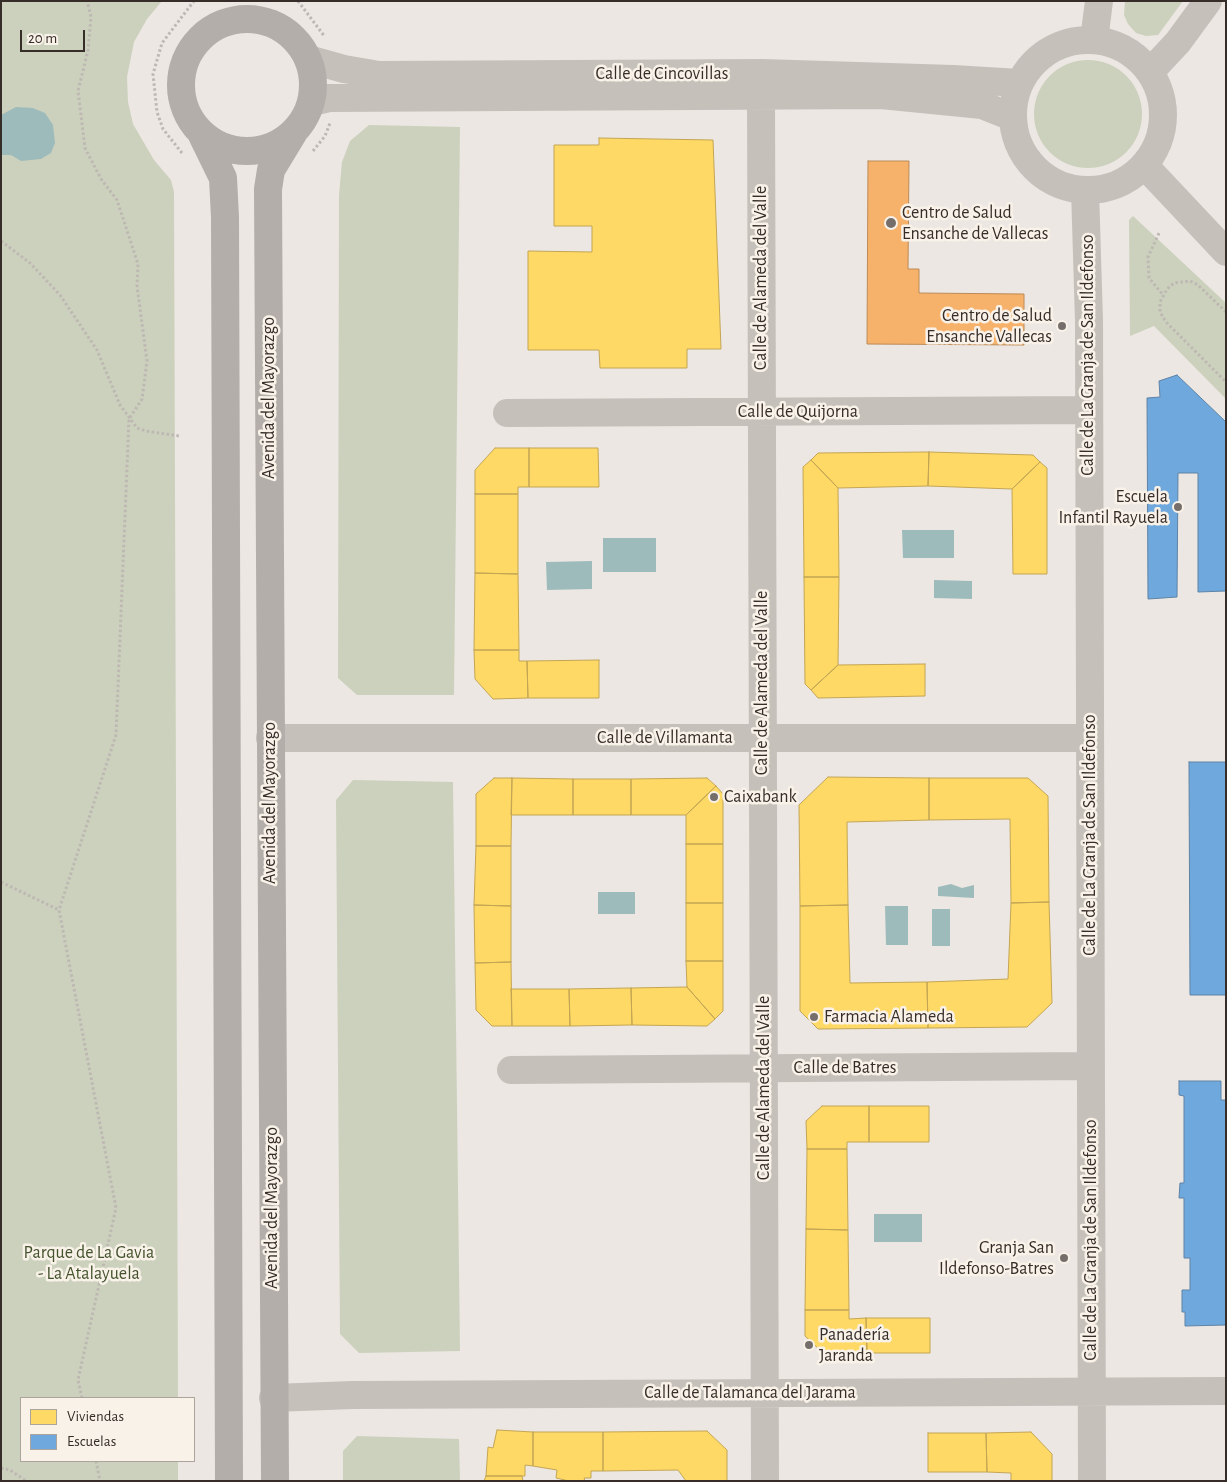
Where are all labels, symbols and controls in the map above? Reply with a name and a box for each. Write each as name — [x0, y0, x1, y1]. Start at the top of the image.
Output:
scale bar — [22, 20, 88, 52]
text: 20 m — [28, 31, 57, 46]
street label: Calle de Cincovillas — [596, 63, 728, 85]
street label: Calle de Alameda del Valle — [750, 186, 772, 370]
place label: Centro de Salud Ensanche de Vallecas — [902, 202, 1048, 244]
marker: Centro de Salud Ensanche de Vallecas — [884, 216, 898, 230]
street label: Calle de La Granja de San Ildefonso — [1077, 234, 1099, 476]
place label: Centro de Salud Ensanche Vallecas — [926, 305, 1052, 348]
street label: Avenida del Mayorazgo — [258, 317, 280, 479]
marker: Centro de Salud Ensanche Vallecas — [1056, 320, 1068, 332]
street label: Calle de Quijorna — [738, 401, 858, 423]
place label: Escuela Infantil Rayuela — [1058, 486, 1168, 528]
marker: Escuela Infantil Rayuela — [1172, 501, 1184, 513]
street label: Calle de Alameda del Valle — [751, 591, 773, 775]
street label: Calle de La Granja de San Ildefonso — [1079, 714, 1101, 956]
street label: Avenida del Mayorazgo — [259, 722, 281, 884]
street label: Calle de Villamanta — [597, 727, 733, 749]
place label: Caixabank — [724, 786, 797, 808]
marker: Caixabank — [708, 791, 720, 803]
street label: Calle de Alameda del Valle — [753, 996, 775, 1180]
place label: Farmacia Alameda — [824, 1006, 954, 1028]
marker: Farmacia Alameda — [808, 1011, 820, 1023]
street label: Calle de Batres — [794, 1057, 896, 1079]
street label: Calle de La Granja de San Ildefonso — [1080, 1119, 1102, 1361]
street label: Avenida del Mayorazgo — [261, 1127, 283, 1289]
place label: Granja San Ildefonso-Batres — [939, 1237, 1054, 1280]
park label: Parque de La Gavia - La Atalayuela — [24, 1242, 154, 1284]
marker: Granja San Ildefonso-Batres — [1058, 1252, 1070, 1264]
place label: Panadería Jaranda — [819, 1324, 890, 1366]
marker: Panadería Jaranda — [803, 1339, 815, 1351]
street label: Calle de Talamanca del Jarama — [644, 1382, 856, 1404]
legend — [20, 1397, 195, 1462]
text: Viviendas — [67, 1409, 124, 1424]
text: Escuelas — [67, 1434, 116, 1449]

